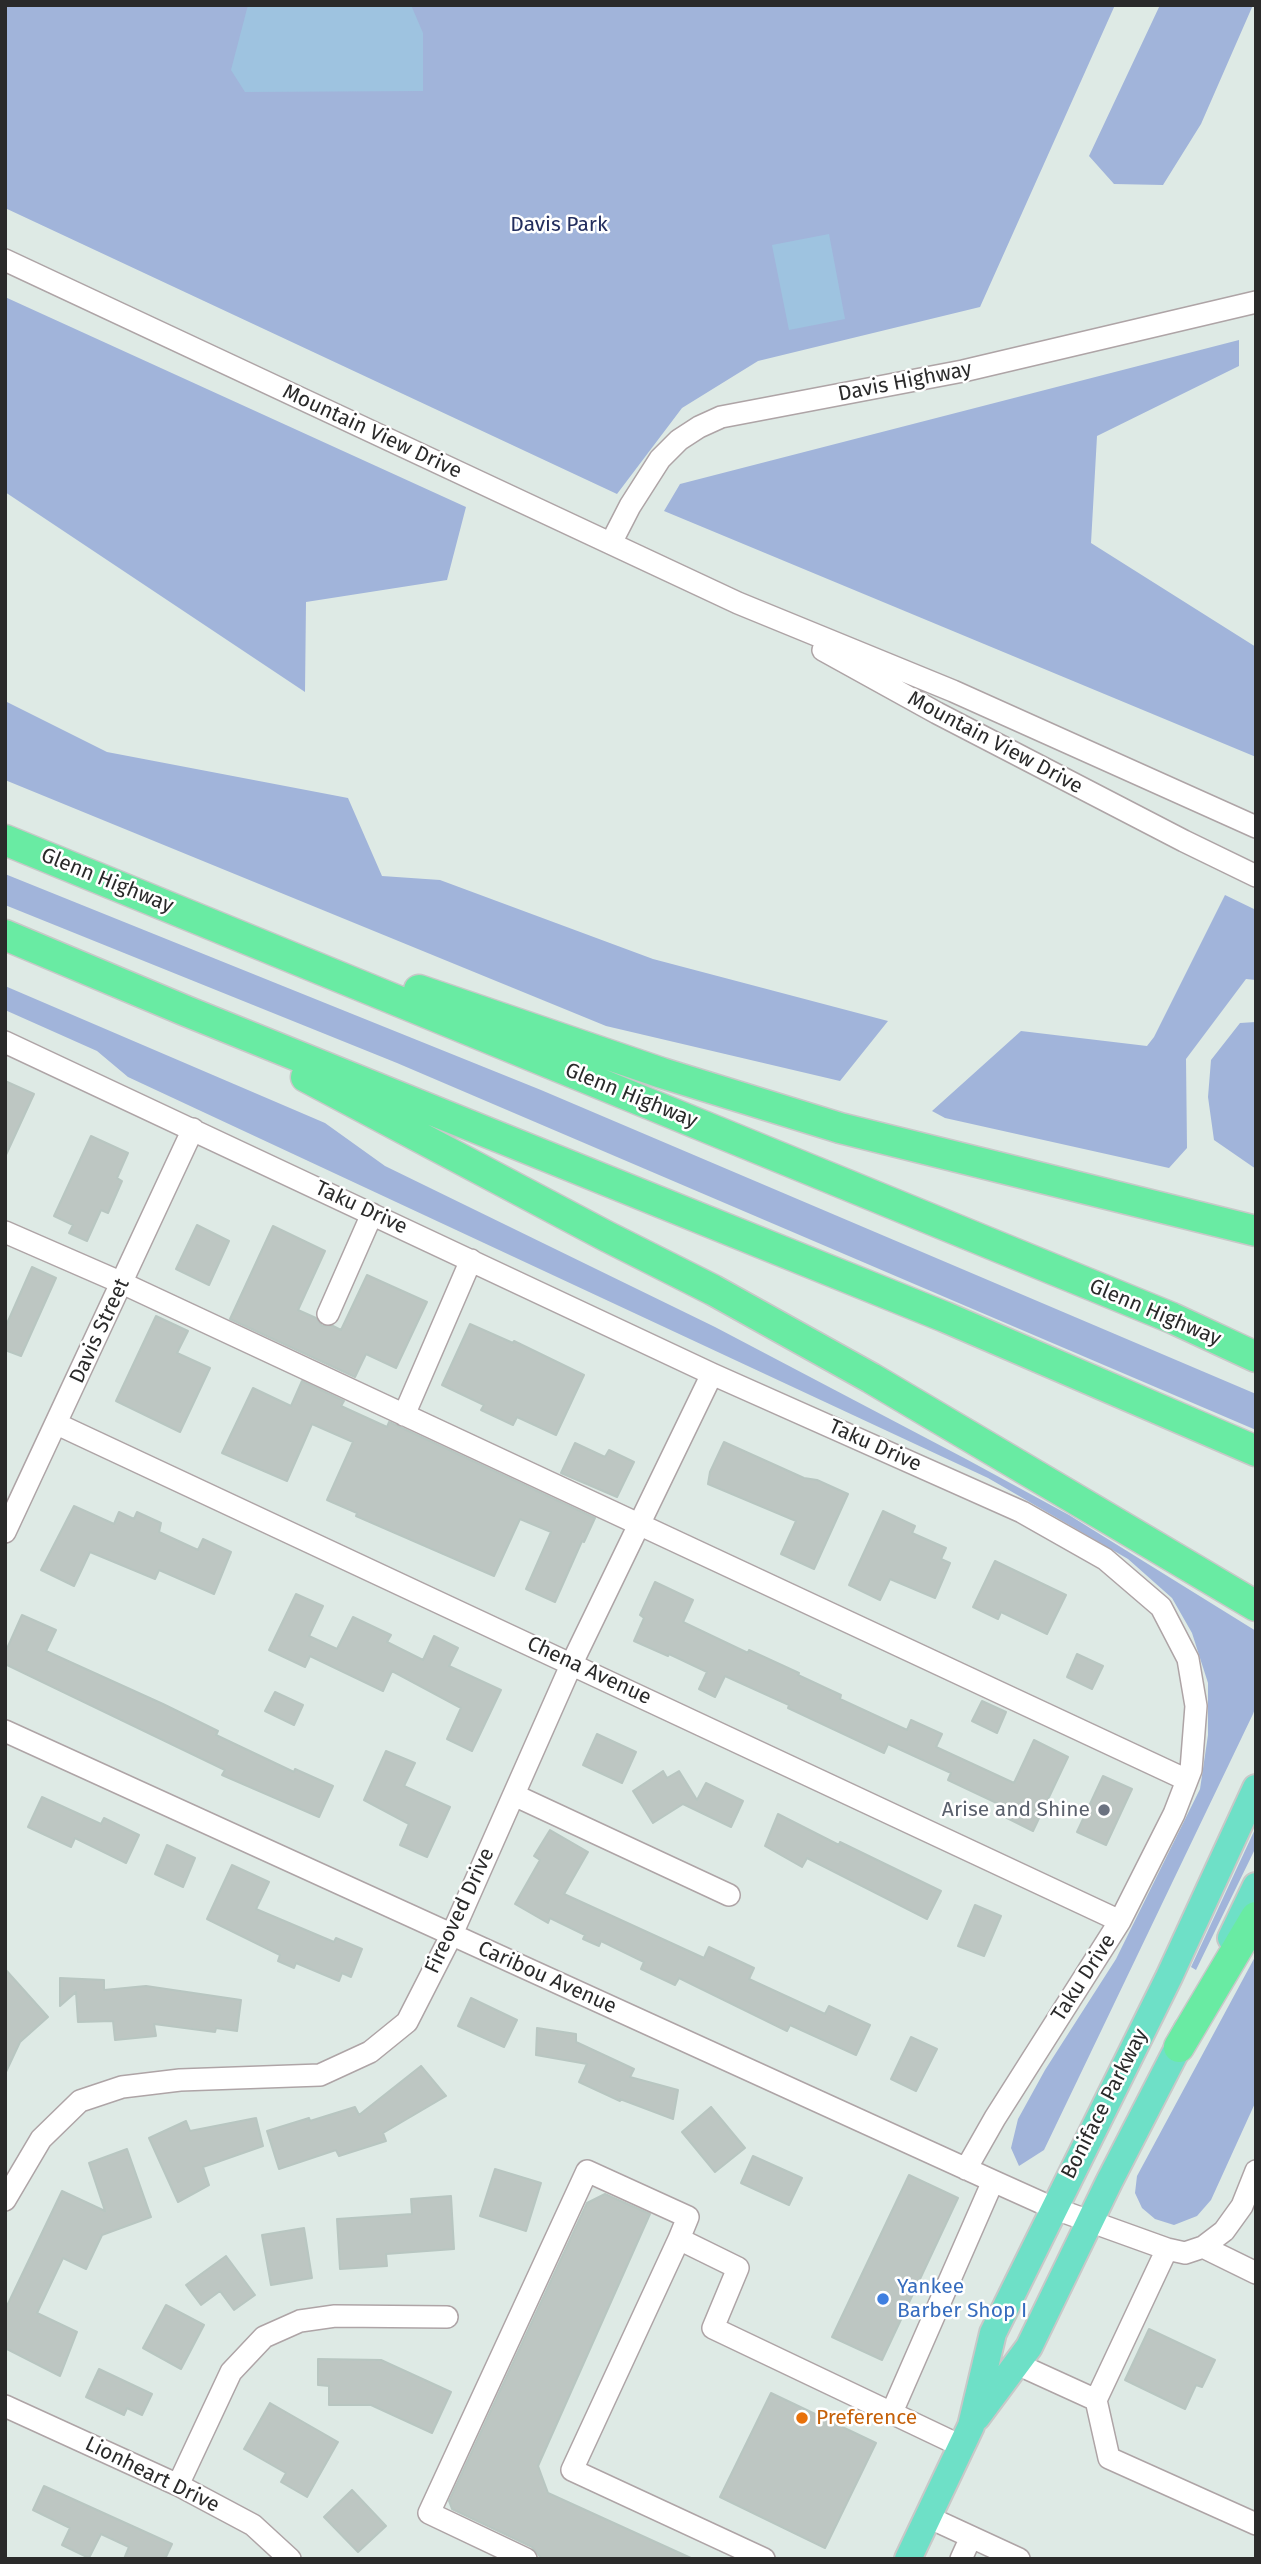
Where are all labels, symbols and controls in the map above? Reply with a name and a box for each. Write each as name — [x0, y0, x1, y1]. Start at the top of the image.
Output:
park label: Davis Park — [510, 212, 608, 238]
street label: Davis Highway — [836, 357, 974, 407]
street label: Mountain View Drive — [278, 379, 466, 485]
street label: Mountain View Drive — [903, 686, 1087, 800]
street label: Glenn Highway — [37, 843, 177, 919]
street label: Glenn Highway — [561, 1058, 701, 1134]
street label: Taku Drive — [311, 1176, 411, 1240]
street label: Davis Street — [65, 1274, 135, 1388]
street label: Glenn Highway — [1085, 1274, 1225, 1352]
street label: Taku Drive — [825, 1414, 925, 1478]
street label: Chena Avenue — [523, 1631, 655, 1711]
place label: Arise and Shine — [942, 1797, 1090, 1823]
marker: Arise and Shine — [1096, 1802, 1112, 1818]
street label: Fireoved Drive — [420, 1844, 500, 1978]
street label: Taku Drive — [1047, 1930, 1121, 2026]
street label: Caribou Avenue — [474, 1936, 620, 2020]
street label: Boniface Parkway — [1056, 2025, 1154, 2183]
place label: Yankee Barber Shop I — [897, 2274, 1027, 2324]
marker: Yankee Barber Shop I — [875, 2291, 891, 2307]
place label: Preference — [816, 2405, 917, 2431]
marker: Preference — [794, 2410, 810, 2426]
street label: Lionheart Drive — [81, 2432, 223, 2518]

